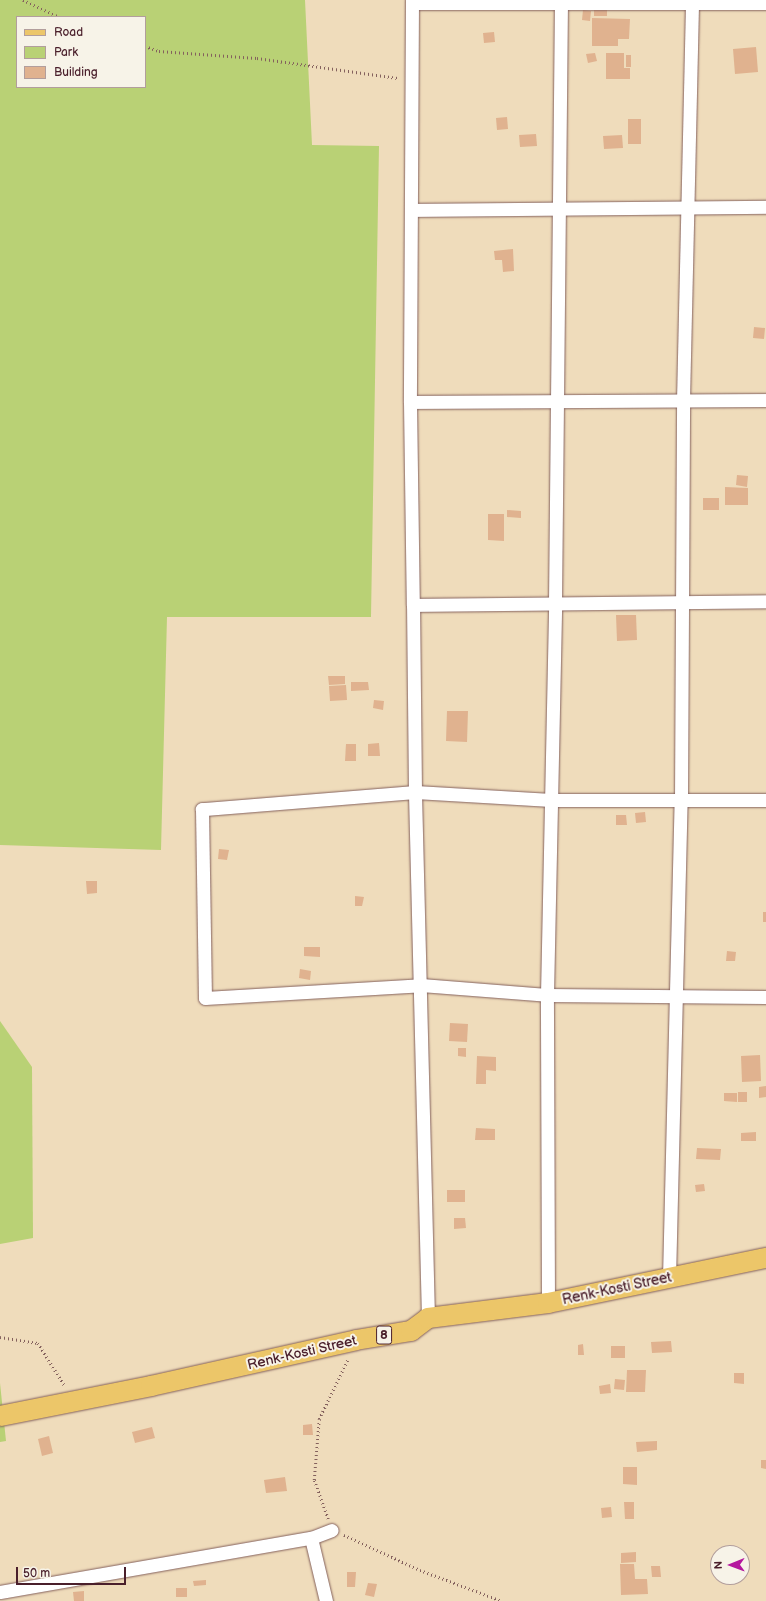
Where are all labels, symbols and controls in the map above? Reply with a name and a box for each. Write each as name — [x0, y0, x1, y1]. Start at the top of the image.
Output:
legend — [16, 16, 146, 88]
text: Road — [54, 25, 83, 40]
text: Park — [54, 45, 78, 60]
text: Building — [54, 65, 98, 80]
street label: Renk-Kosti Street — [561, 1269, 673, 1309]
road number: 8 — [376, 1324, 392, 1346]
street label: Renk-Kosti Street — [246, 1332, 358, 1374]
north arrow — [710, 1545, 750, 1585]
scale bar — [18, 1559, 128, 1585]
text: N — [712, 1561, 725, 1569]
text: 50 m — [23, 1566, 50, 1581]

